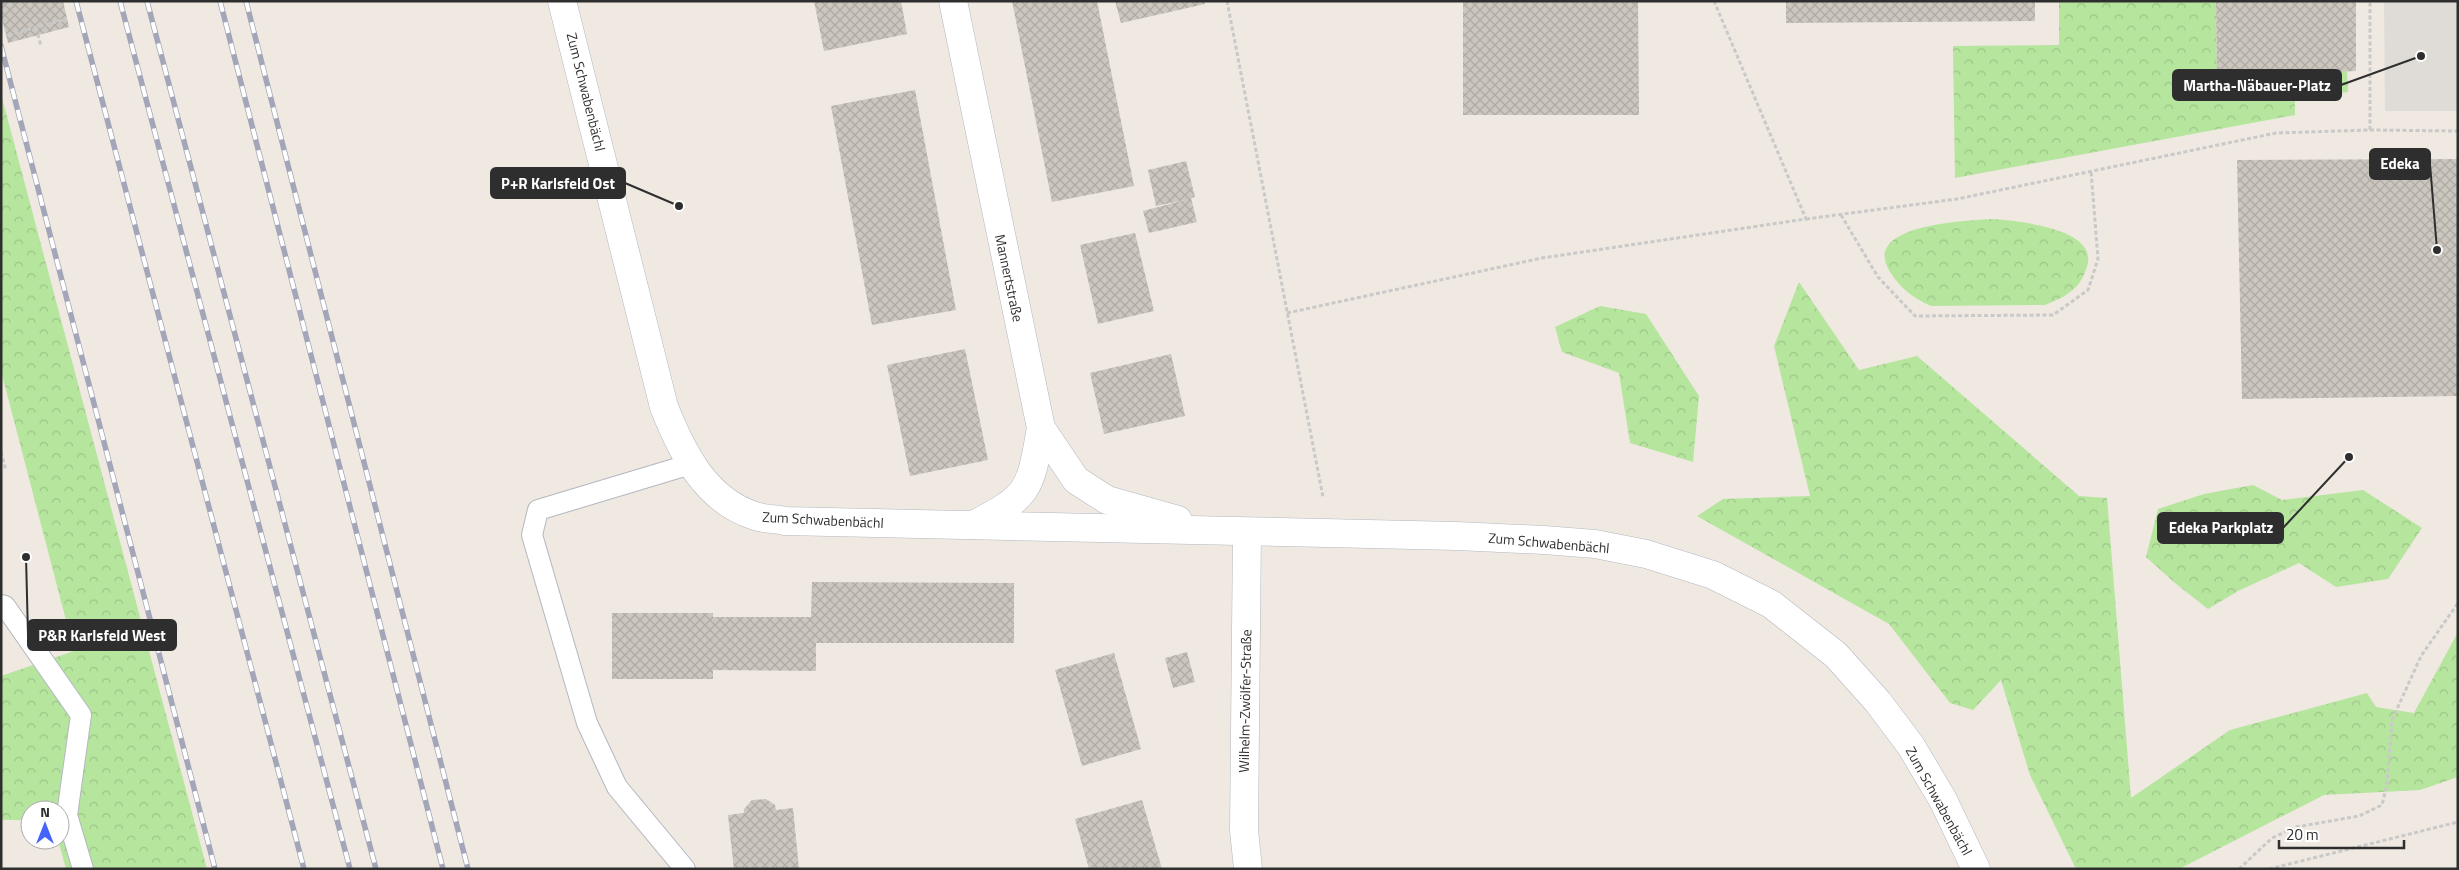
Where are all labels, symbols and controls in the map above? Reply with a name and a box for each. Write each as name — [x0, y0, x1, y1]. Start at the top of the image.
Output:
street label: Zum Schwabenbächl — [562, 30, 611, 153]
callout: Martha-Näbauer-Platz — [2173, 70, 2341, 100]
text: Martha-Näbauer-Platz — [2183, 74, 2331, 97]
callout: Edeka — [2370, 149, 2430, 179]
text: Edeka — [2380, 152, 2420, 175]
callout: P+R Karlsfeld Ost — [491, 168, 625, 198]
text: P+R Karlsfeld Ost — [501, 172, 615, 195]
street label: Mannertstraße — [990, 232, 1029, 324]
street label: Zum Schwabenbächl — [762, 506, 884, 533]
callout: Edeka Parkplatz — [2158, 513, 2283, 543]
text: Edeka Parkplatz — [2169, 516, 2274, 539]
street label: Zum Schwabenbächl — [1488, 527, 1610, 558]
callout: P&R Karlsfeld West — [28, 620, 176, 650]
text: P&R Karlsfeld West — [38, 624, 166, 647]
street label: Wilhelm-Zwölfer-Straße — [1233, 629, 1256, 773]
street label: Zum Schwabenbächl — [1901, 743, 1978, 859]
north arrow — [20, 800, 70, 850]
text: N — [40, 801, 50, 822]
scale bar — [2279, 818, 2404, 850]
text: 20 m — [2286, 823, 2319, 846]

